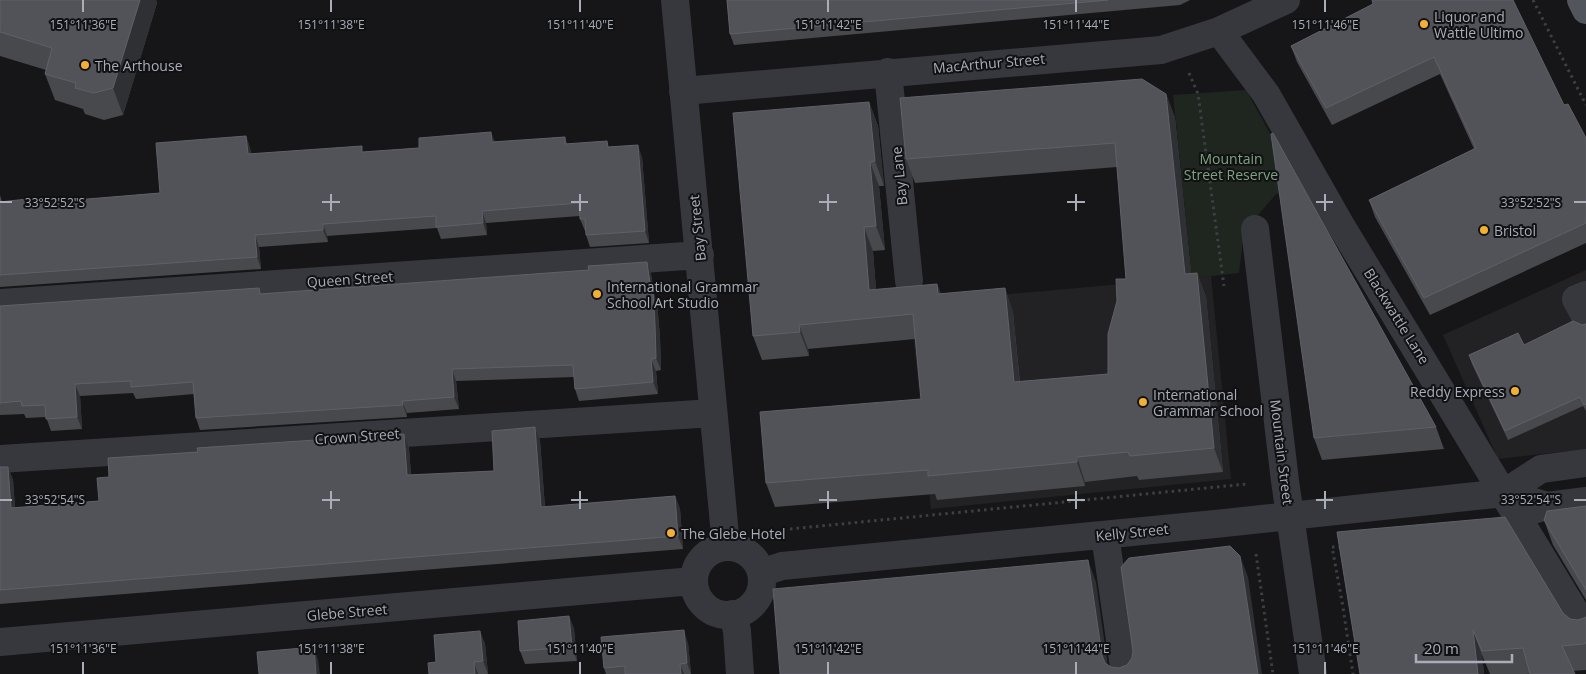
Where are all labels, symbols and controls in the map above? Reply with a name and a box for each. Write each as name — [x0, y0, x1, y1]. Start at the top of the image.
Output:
place label: Liquor and Wattle Ultimo — [1434, 7, 1523, 42]
text: 151°11'36"E — [49, 16, 117, 33]
text: 151°11'38"E — [297, 16, 365, 33]
text: 151°11'40"E — [546, 16, 614, 33]
text: 151°11'42"E — [794, 16, 862, 33]
text: 151°11'44"E — [1042, 16, 1110, 33]
text: 151°11'46"E — [1291, 16, 1359, 33]
marker: Liquor and Wattle Ultimo — [1418, 18, 1430, 30]
street label: MacArthur Street — [932, 49, 1046, 77]
place label: The Arthouse — [95, 56, 183, 75]
marker: The Arthouse — [79, 59, 91, 71]
street label: Bay Lane — [886, 146, 912, 206]
park label: Mountain Street Reserve — [1184, 149, 1278, 184]
text: 33°52'52"S — [25, 194, 85, 211]
street label: Bay Street — [684, 194, 710, 262]
text: 33°52'52"S — [1501, 194, 1561, 211]
place label: Bristol — [1494, 221, 1536, 240]
marker: Bristol — [1478, 224, 1490, 236]
street label: Blackwattle Lane — [1360, 264, 1434, 368]
street label: Queen Street — [306, 267, 394, 291]
place label: International Grammar School Art Studio — [607, 277, 758, 312]
marker: International Grammar School Art Studio — [591, 288, 603, 300]
place label: Reddy Express — [1410, 382, 1505, 401]
place label: International Grammar School — [1153, 385, 1263, 420]
marker: Reddy Express — [1509, 385, 1521, 397]
marker: International Grammar School — [1137, 396, 1149, 408]
street label: Mountain Street — [1266, 398, 1298, 506]
street label: Crown Street — [314, 424, 400, 448]
text: 33°52'54"S — [25, 491, 85, 508]
text: 33°52'54"S — [1501, 491, 1561, 508]
street label: Kelly Street — [1095, 519, 1169, 545]
place label: The Glebe Hotel — [681, 524, 786, 543]
marker: The Glebe Hotel — [665, 527, 677, 539]
street label: Glebe Street — [306, 599, 388, 625]
scale bar — [1416, 632, 1512, 664]
text: 20 m — [1424, 638, 1459, 658]
text: 151°11'36"E — [49, 640, 117, 657]
text: 151°11'38"E — [297, 640, 365, 657]
text: 151°11'40"E — [546, 640, 614, 657]
text: 151°11'42"E — [794, 640, 862, 657]
text: 151°11'44"E — [1042, 640, 1110, 657]
text: 151°11'46"E — [1291, 640, 1359, 657]

